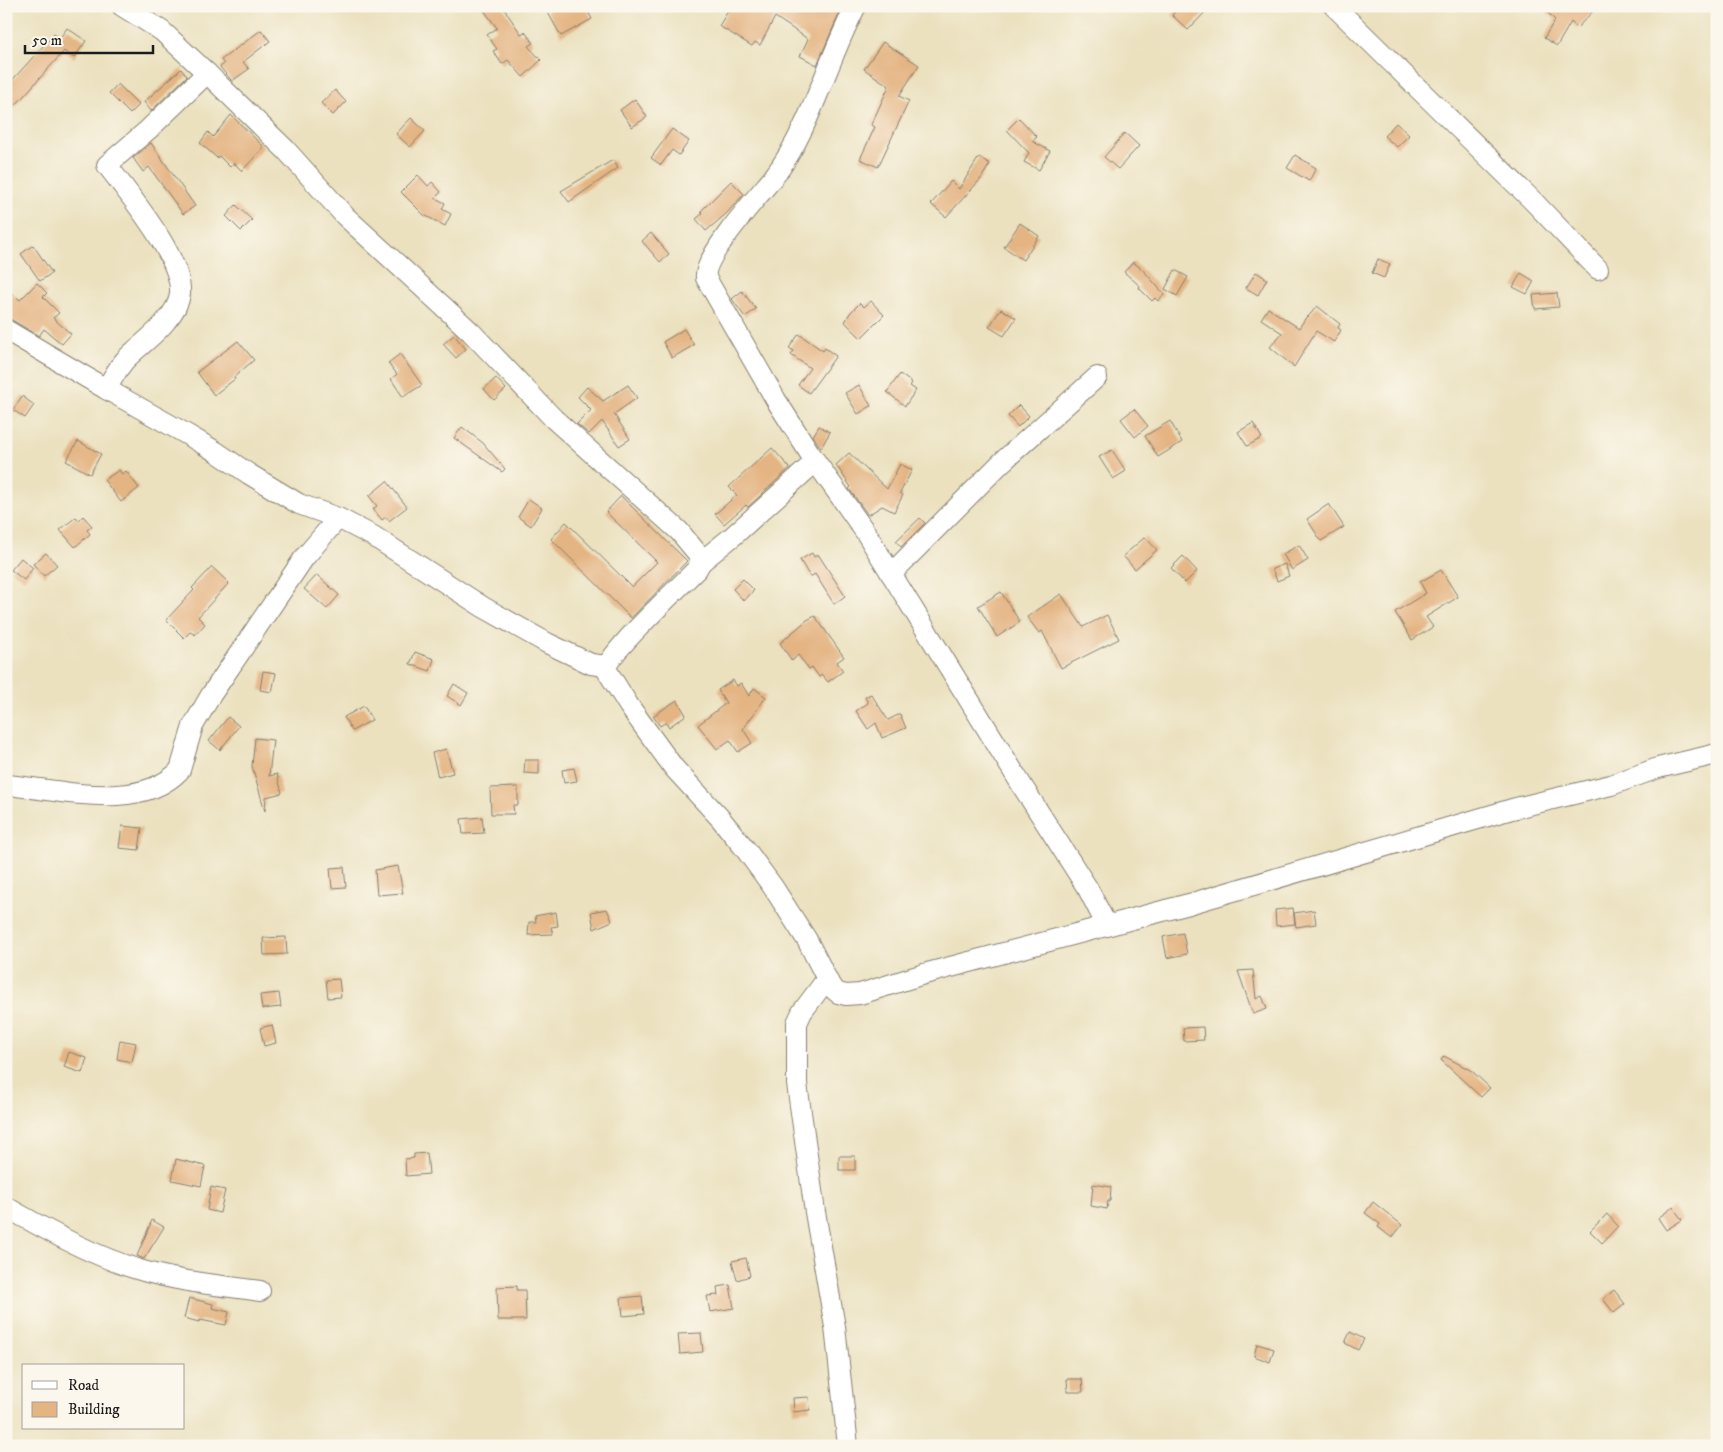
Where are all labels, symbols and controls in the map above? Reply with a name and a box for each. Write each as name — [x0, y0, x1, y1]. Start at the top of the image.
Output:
scale bar — [25, 22, 152, 54]
text: 50 m — [32, 31, 62, 50]
legend — [22, 1364, 185, 1430]
text: Road — [68, 1376, 100, 1395]
text: Building — [68, 1400, 120, 1419]

